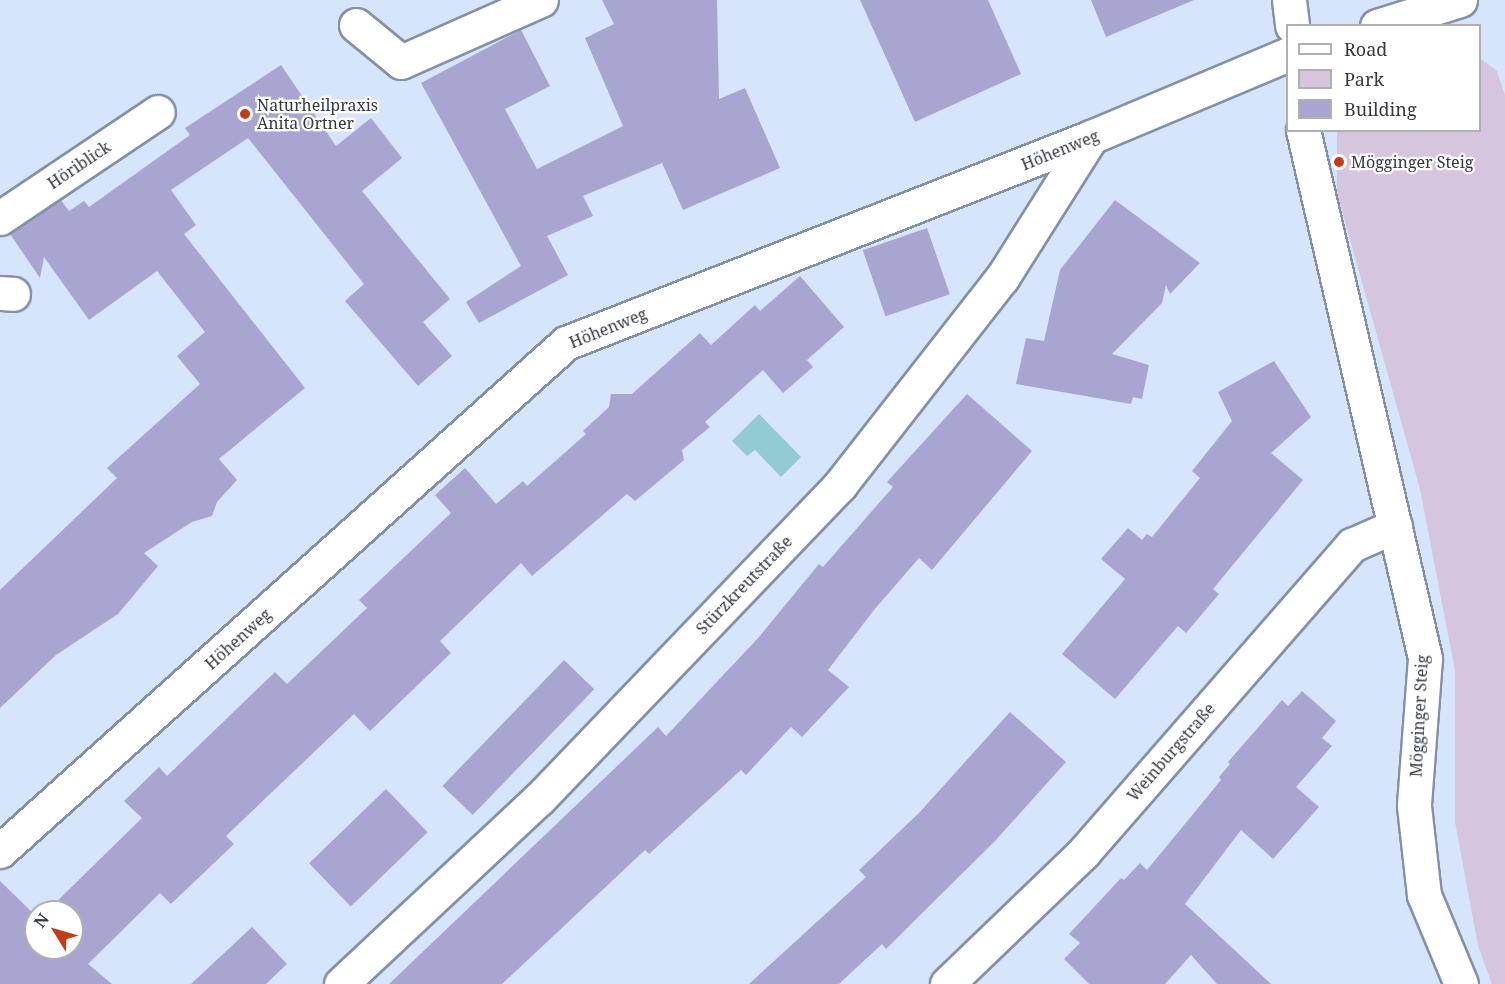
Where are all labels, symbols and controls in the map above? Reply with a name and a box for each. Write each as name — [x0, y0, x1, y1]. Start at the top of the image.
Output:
legend — [1286, 24, 1481, 132]
text: Road — [1344, 37, 1387, 61]
text: Park — [1344, 67, 1384, 91]
place label: Naturheilpraxis Anita Ortner — [257, 95, 378, 133]
text: Building — [1344, 97, 1417, 121]
marker: Naturheilpraxis Anita Ortner — [238, 107, 252, 121]
street label: Höhenweg — [1018, 126, 1102, 174]
street label: Höriblick — [44, 137, 114, 193]
place label: Mögginger Steig — [1351, 152, 1473, 172]
marker: Mögginger Steig — [1332, 155, 1346, 169]
street label: Höhenweg — [566, 304, 650, 352]
street label: Stürzkreutstraße — [692, 532, 796, 638]
street label: Höhenweg — [201, 604, 275, 674]
street label: Mögginger Steig — [1406, 654, 1432, 778]
street label: Weinburgstraße — [1123, 699, 1219, 805]
north arrow — [24, 900, 84, 960]
text: N — [29, 909, 54, 932]

